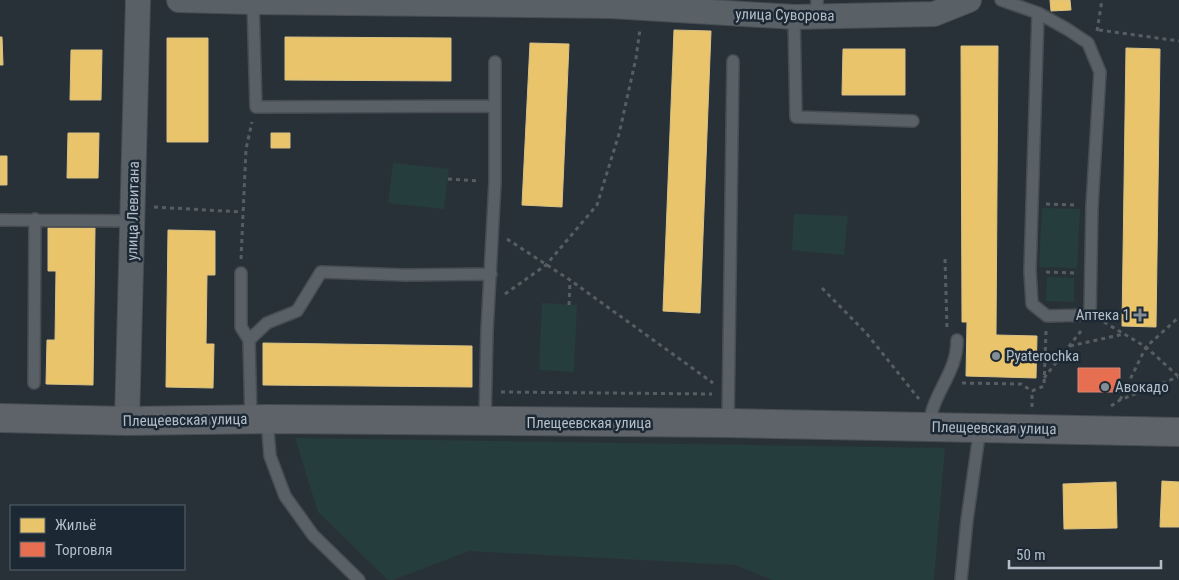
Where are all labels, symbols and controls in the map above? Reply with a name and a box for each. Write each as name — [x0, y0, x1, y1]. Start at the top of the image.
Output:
street label: улица Суворова — [735, 5, 835, 25]
street label: улица Левитана — [123, 161, 143, 261]
place label: Аптека 1 — [1076, 306, 1130, 324]
marker: Аптека 1 — [1134, 309, 1146, 321]
place label: Pyaterochka — [1006, 347, 1079, 365]
marker: Pyaterochka — [990, 350, 1002, 362]
place label: Авокадо — [1115, 378, 1169, 396]
marker: Авокадо — [1099, 381, 1111, 393]
street label: Плещеевская улица — [122, 410, 248, 430]
street label: Плещеевская улица — [527, 414, 651, 432]
street label: Плещеевская улица — [931, 418, 1057, 438]
legend — [10, 505, 185, 570]
text: Жильё — [55, 516, 96, 534]
scale bar — [1009, 538, 1162, 570]
text: Торговля — [55, 541, 112, 559]
text: 50 m — [1016, 546, 1046, 564]

